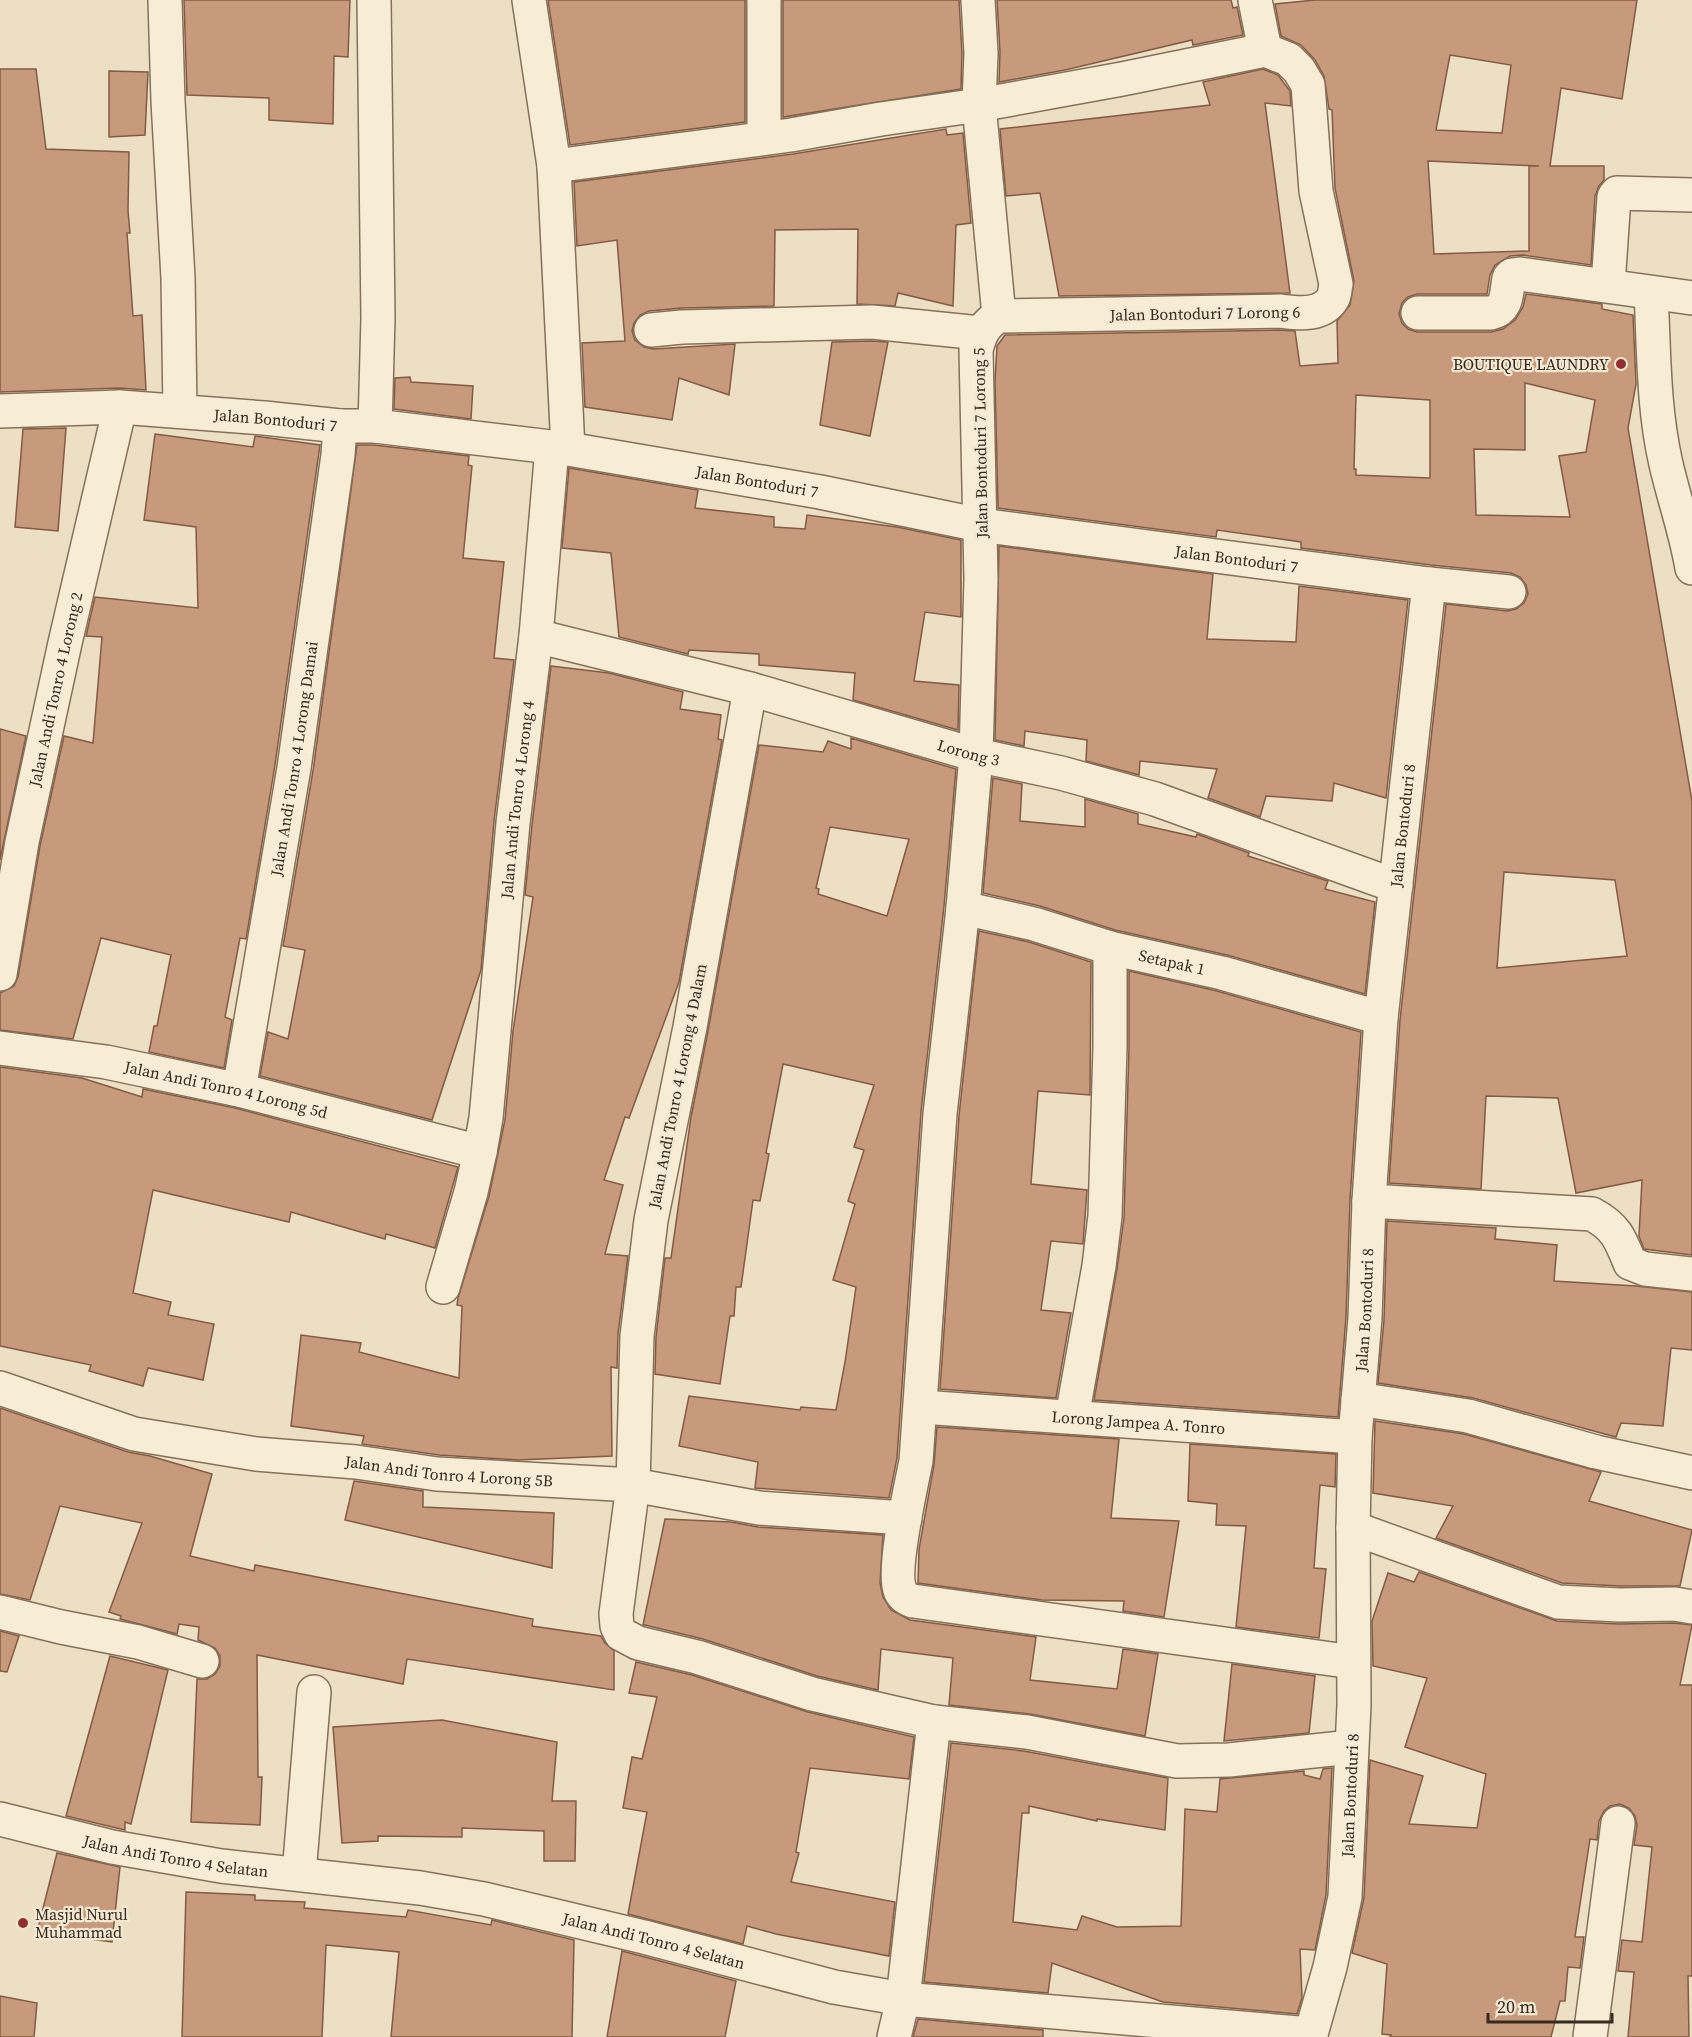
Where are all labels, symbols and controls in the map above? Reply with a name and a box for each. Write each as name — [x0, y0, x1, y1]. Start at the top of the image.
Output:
street label: Jalan Bontoduri 7 Lorong 6 — [1108, 300, 1301, 326]
street label: Jalan Bontoduri 7 Lorong 5 — [967, 347, 993, 540]
place label: BOUTIQUE LAUNDRY — [1453, 353, 1609, 375]
marker: BOUTIQUE LAUNDRY — [1614, 357, 1628, 371]
street label: Jalan Bontoduri 7 — [212, 403, 338, 437]
street label: Jalan Bontoduri 7 — [693, 460, 820, 503]
street label: Jalan Bontoduri 7 — [1173, 540, 1299, 578]
street label: Jalan Andi Tonro 4 Lorong 2 — [23, 590, 88, 790]
street label: Jalan Andi Tonro 4 Lorong Damai — [265, 639, 323, 879]
street label: Jalan Andi Tonro 4 Lorong 4 — [495, 700, 539, 901]
street label: Lorong 3 — [935, 733, 1002, 771]
street label: Jalan Bontoduri 8 — [1384, 763, 1420, 889]
street label: Setapak 1 — [1137, 944, 1207, 980]
street label: Jalan Andi Tonro 4 Lorong 4 Dalam — [642, 962, 712, 1211]
street label: Jalan Andi Tonro 4 Lorong 5d — [121, 1055, 330, 1123]
street label: Jalan Bontoduri 8 — [1349, 1248, 1378, 1374]
street label: Lorong Jampea A. Tonro — [1051, 1405, 1226, 1439]
street label: Jalan Andi Tonro 4 Lorong 5B — [343, 1450, 553, 1491]
street label: Jalan Bontoduri 8 — [1336, 1733, 1364, 1859]
street label: Jalan Andi Tonro 4 Selatan — [80, 1829, 270, 1882]
place label: Masjid Nurul Muhammad — [35, 1903, 128, 1943]
street label: Jalan Andi Tonro 4 Selatan — [559, 1907, 748, 1974]
marker: Masjid Nurul Muhammad — [16, 1916, 30, 1930]
scale bar — [1488, 1986, 1612, 2024]
text: 20 m — [1497, 1994, 1535, 2019]

